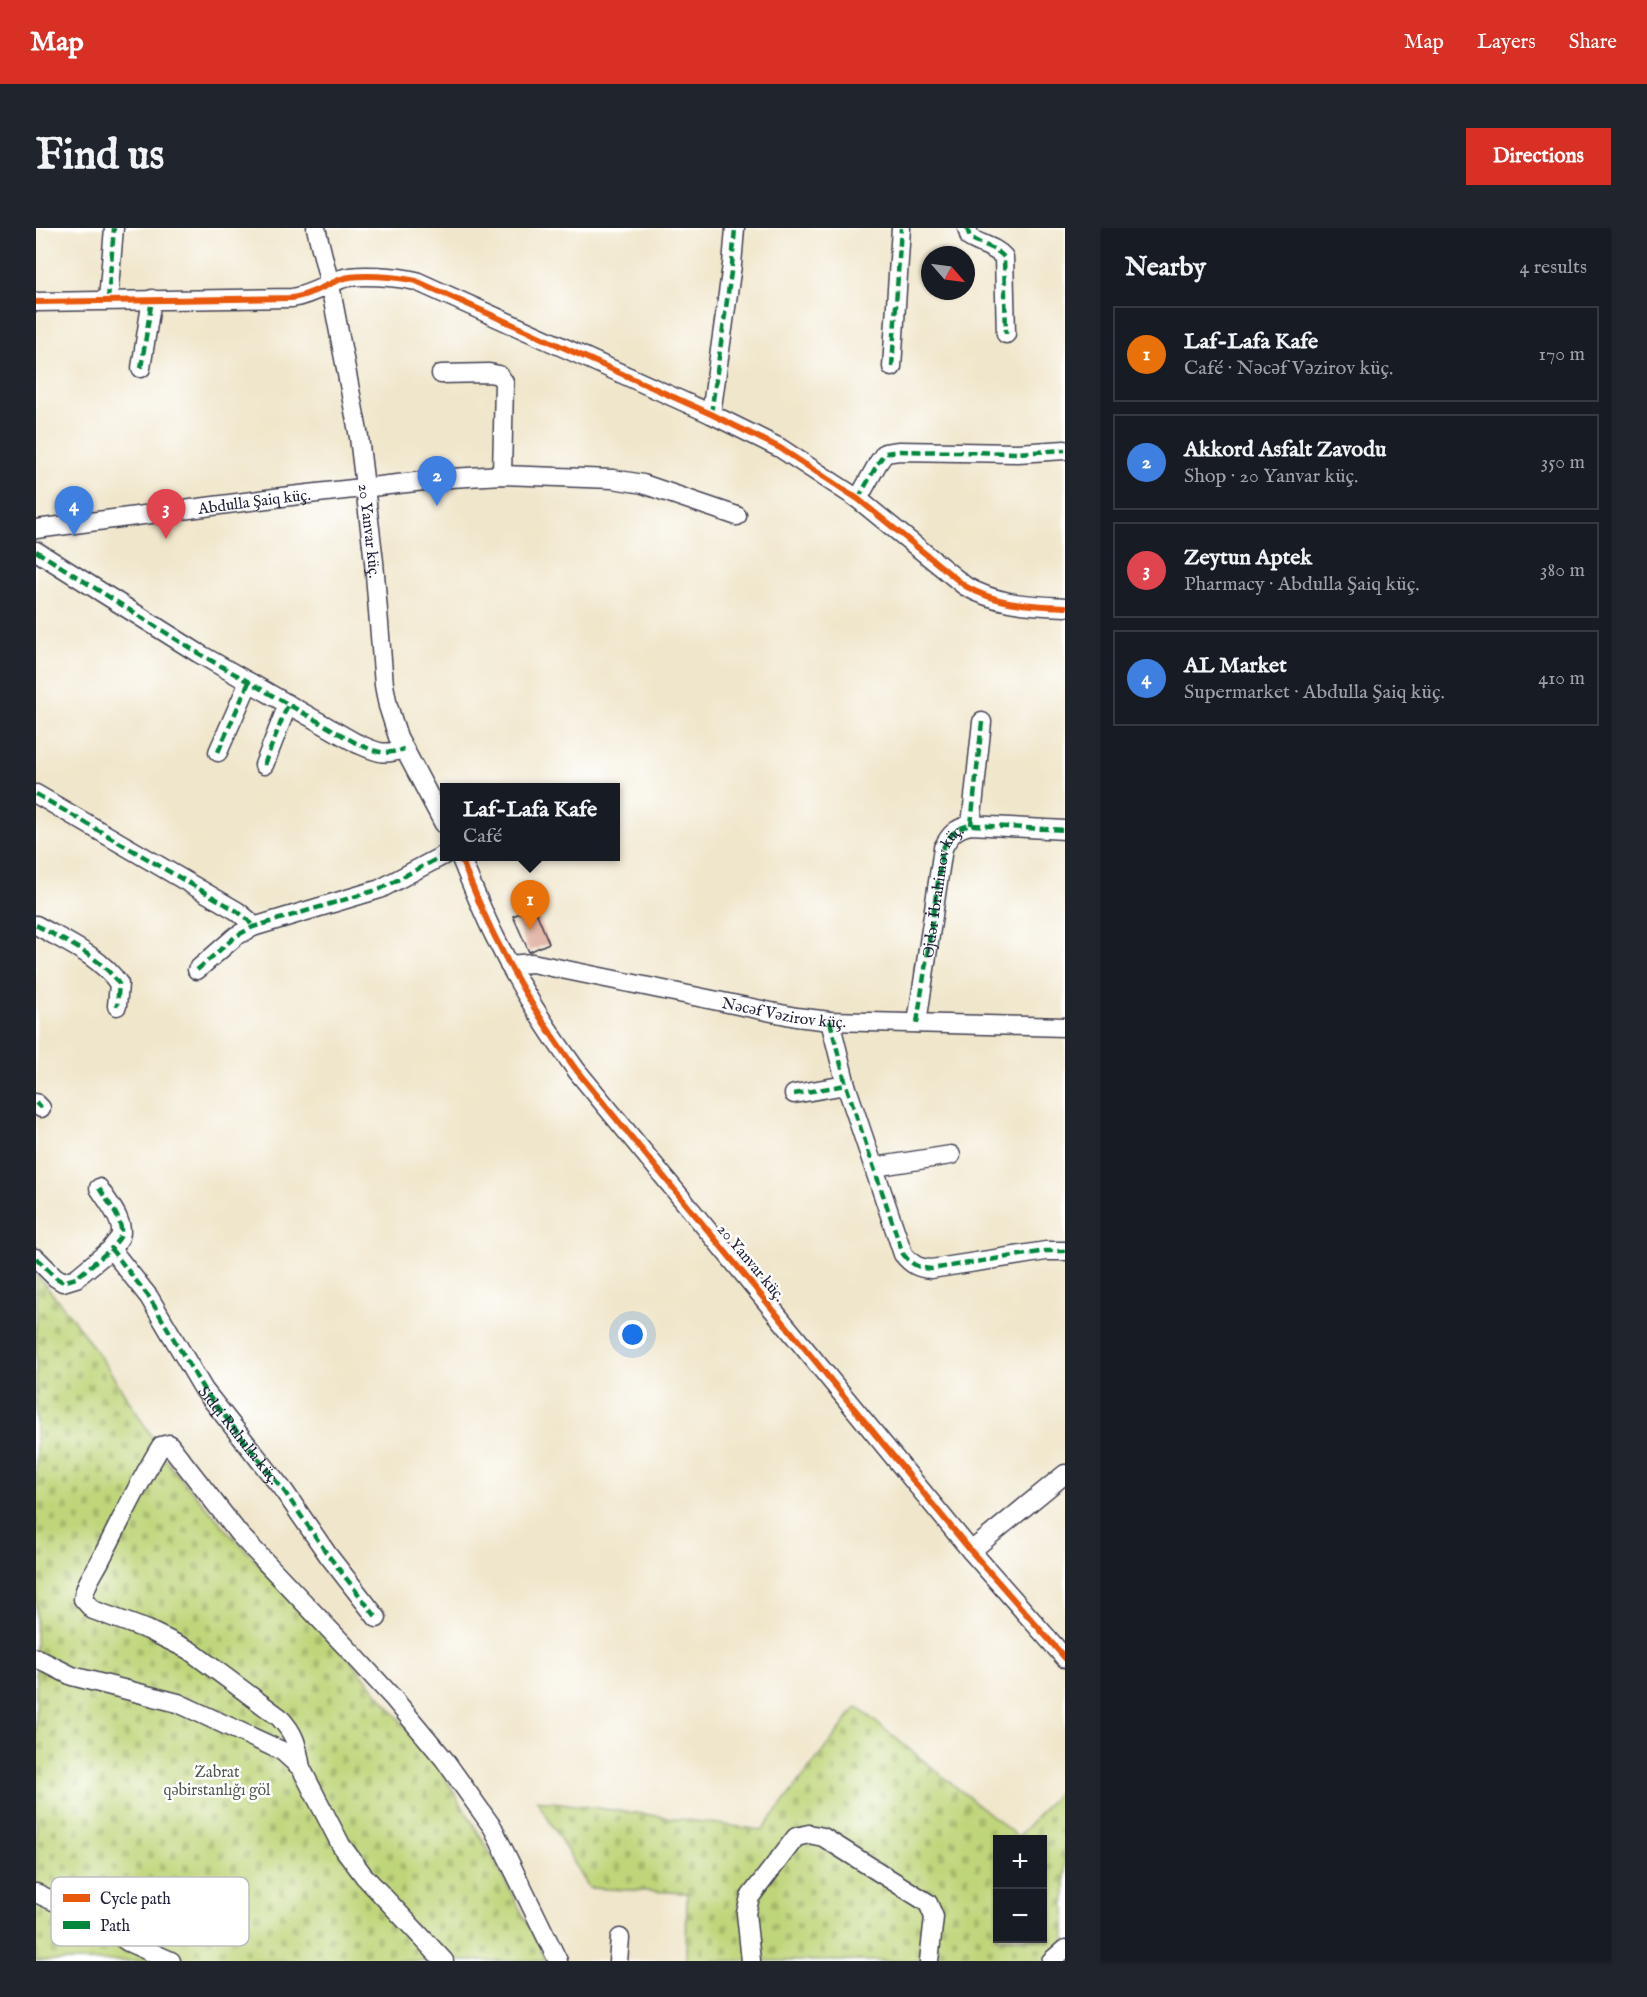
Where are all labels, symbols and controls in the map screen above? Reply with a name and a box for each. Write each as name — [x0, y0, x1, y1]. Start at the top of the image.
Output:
text: Map — [30, 25, 84, 60]
text: Map — [1404, 29, 1444, 56]
text: Layers — [1477, 29, 1536, 56]
text: Share — [1569, 29, 1617, 56]
button: Directions — [1466, 128, 1611, 185]
text: Find us — [36, 130, 164, 183]
north arrow — [921, 246, 975, 300]
text: Nearby — [1125, 251, 1206, 284]
text: 4 results — [1520, 255, 1587, 280]
text: Laf-Lafa Kafe — [1184, 328, 1318, 356]
text: 1 — [1143, 342, 1150, 367]
text: 170 m — [1539, 342, 1585, 367]
text: Café · Nəcəf Vəzirov küç. — [1184, 356, 1393, 381]
text: Akkord Asfalt Zavodu — [1184, 436, 1386, 464]
text: 2 — [1142, 450, 1151, 475]
text: 350 m — [1541, 450, 1585, 475]
pin: 2 — [418, 456, 456, 506]
text: Shop · 20 Yanvar küç. — [1184, 464, 1358, 489]
street label: 20 Yanvar küç. — [353, 483, 383, 579]
pin: 4 — [54, 486, 93, 536]
street label: Abdulla Şaiq küç. — [196, 486, 312, 520]
pin: 3 — [146, 490, 186, 539]
text: Zeytun Aptek — [1184, 544, 1312, 572]
text: 3 — [1143, 558, 1150, 583]
text: 380 m — [1540, 558, 1585, 583]
text: Pharmacy · Abdulla Şaiq küç. — [1184, 572, 1420, 597]
text: AL Market — [1184, 652, 1287, 680]
text: 4 — [1142, 666, 1151, 691]
text: 410 m — [1538, 666, 1585, 691]
text: Supermarket · Abdulla Şaiq küç. — [1184, 680, 1445, 705]
popup — [440, 783, 620, 861]
text: Laf-Lafa Kafe — [463, 796, 597, 824]
street label: Əjdər İbrahimov küç. — [919, 820, 967, 959]
text: Café — [463, 824, 502, 849]
pin: 1 — [510, 880, 550, 930]
street label: Nəcəf Vəzirov küç. — [720, 994, 846, 1033]
street label: 20 Yanvar küç. — [712, 1220, 789, 1306]
your location — [618, 1320, 647, 1349]
street label: Sidqi Ruhulla küç. — [193, 1383, 283, 1490]
park label: Zabrat qəbirstanlığı göl — [164, 1763, 271, 1801]
map controls — [993, 1835, 1047, 1943]
button: + — [993, 1835, 1047, 1889]
legend — [51, 1877, 249, 1946]
button: − — [993, 1889, 1047, 1943]
text: Cycle path — [100, 1890, 171, 1910]
text: Path — [100, 1917, 131, 1937]

